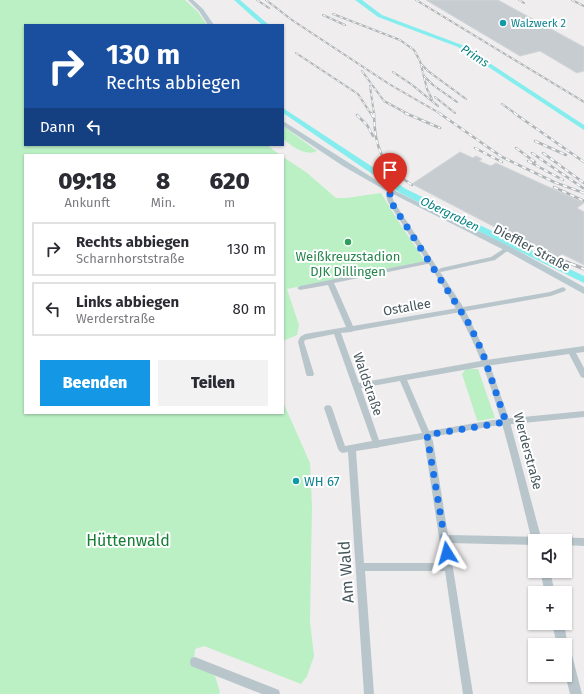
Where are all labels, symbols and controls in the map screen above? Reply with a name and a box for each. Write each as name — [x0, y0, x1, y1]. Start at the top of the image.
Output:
place label: Walzwerk 2 — [511, 17, 566, 30]
marker: Walzwerk 2 — [498, 18, 508, 28]
text: 130 m — [106, 38, 180, 71]
icon: right — [40, 40, 92, 92]
water label: Prims — [458, 42, 492, 70]
text: Rechts abbiegen — [106, 72, 241, 94]
icon: left — [83, 116, 105, 138]
text: Dann — [40, 118, 75, 136]
pin — [373, 153, 407, 194]
icon: arrive — [379, 159, 401, 181]
text: 09:18 — [58, 167, 116, 195]
text: 8 — [156, 167, 170, 195]
text: 620 — [210, 167, 250, 195]
water label: Obergraben — [418, 194, 482, 234]
text: Ankunft — [64, 195, 110, 210]
text: Min. — [151, 195, 175, 210]
text: m — [224, 195, 235, 210]
street label: Dieffler Straße — [491, 221, 573, 275]
text: Rechts abbiegen — [76, 233, 189, 251]
marker: Weißkreuzstadion DJK Dillingen — [343, 237, 353, 247]
icon: right — [42, 238, 64, 260]
text: 130 m — [227, 240, 266, 258]
place label: Weißkreuzstadion DJK Dillingen — [296, 249, 401, 279]
text: Scharnhorststraße — [76, 251, 185, 266]
text: Links abbiegen — [76, 293, 179, 311]
street label: Ostallee — [382, 295, 432, 319]
icon: left — [42, 298, 64, 320]
text: 80 m — [233, 300, 266, 318]
text: Werderstraße — [76, 311, 155, 326]
street label: Waldstraße — [350, 350, 386, 418]
button: Beenden — [40, 360, 150, 406]
button: Teilen — [158, 360, 268, 406]
street label: Werderstraße — [511, 411, 545, 491]
place label: WH 67 — [304, 474, 340, 489]
marker: WH 67 — [291, 476, 301, 486]
park label: Hüttenwald — [86, 531, 170, 550]
position arrow — [426, 532, 468, 574]
map controls — [528, 534, 572, 682]
button: sound — [528, 534, 572, 578]
street label: Am Wald — [334, 540, 358, 604]
button: + — [528, 586, 572, 630]
button: − — [528, 638, 572, 682]

